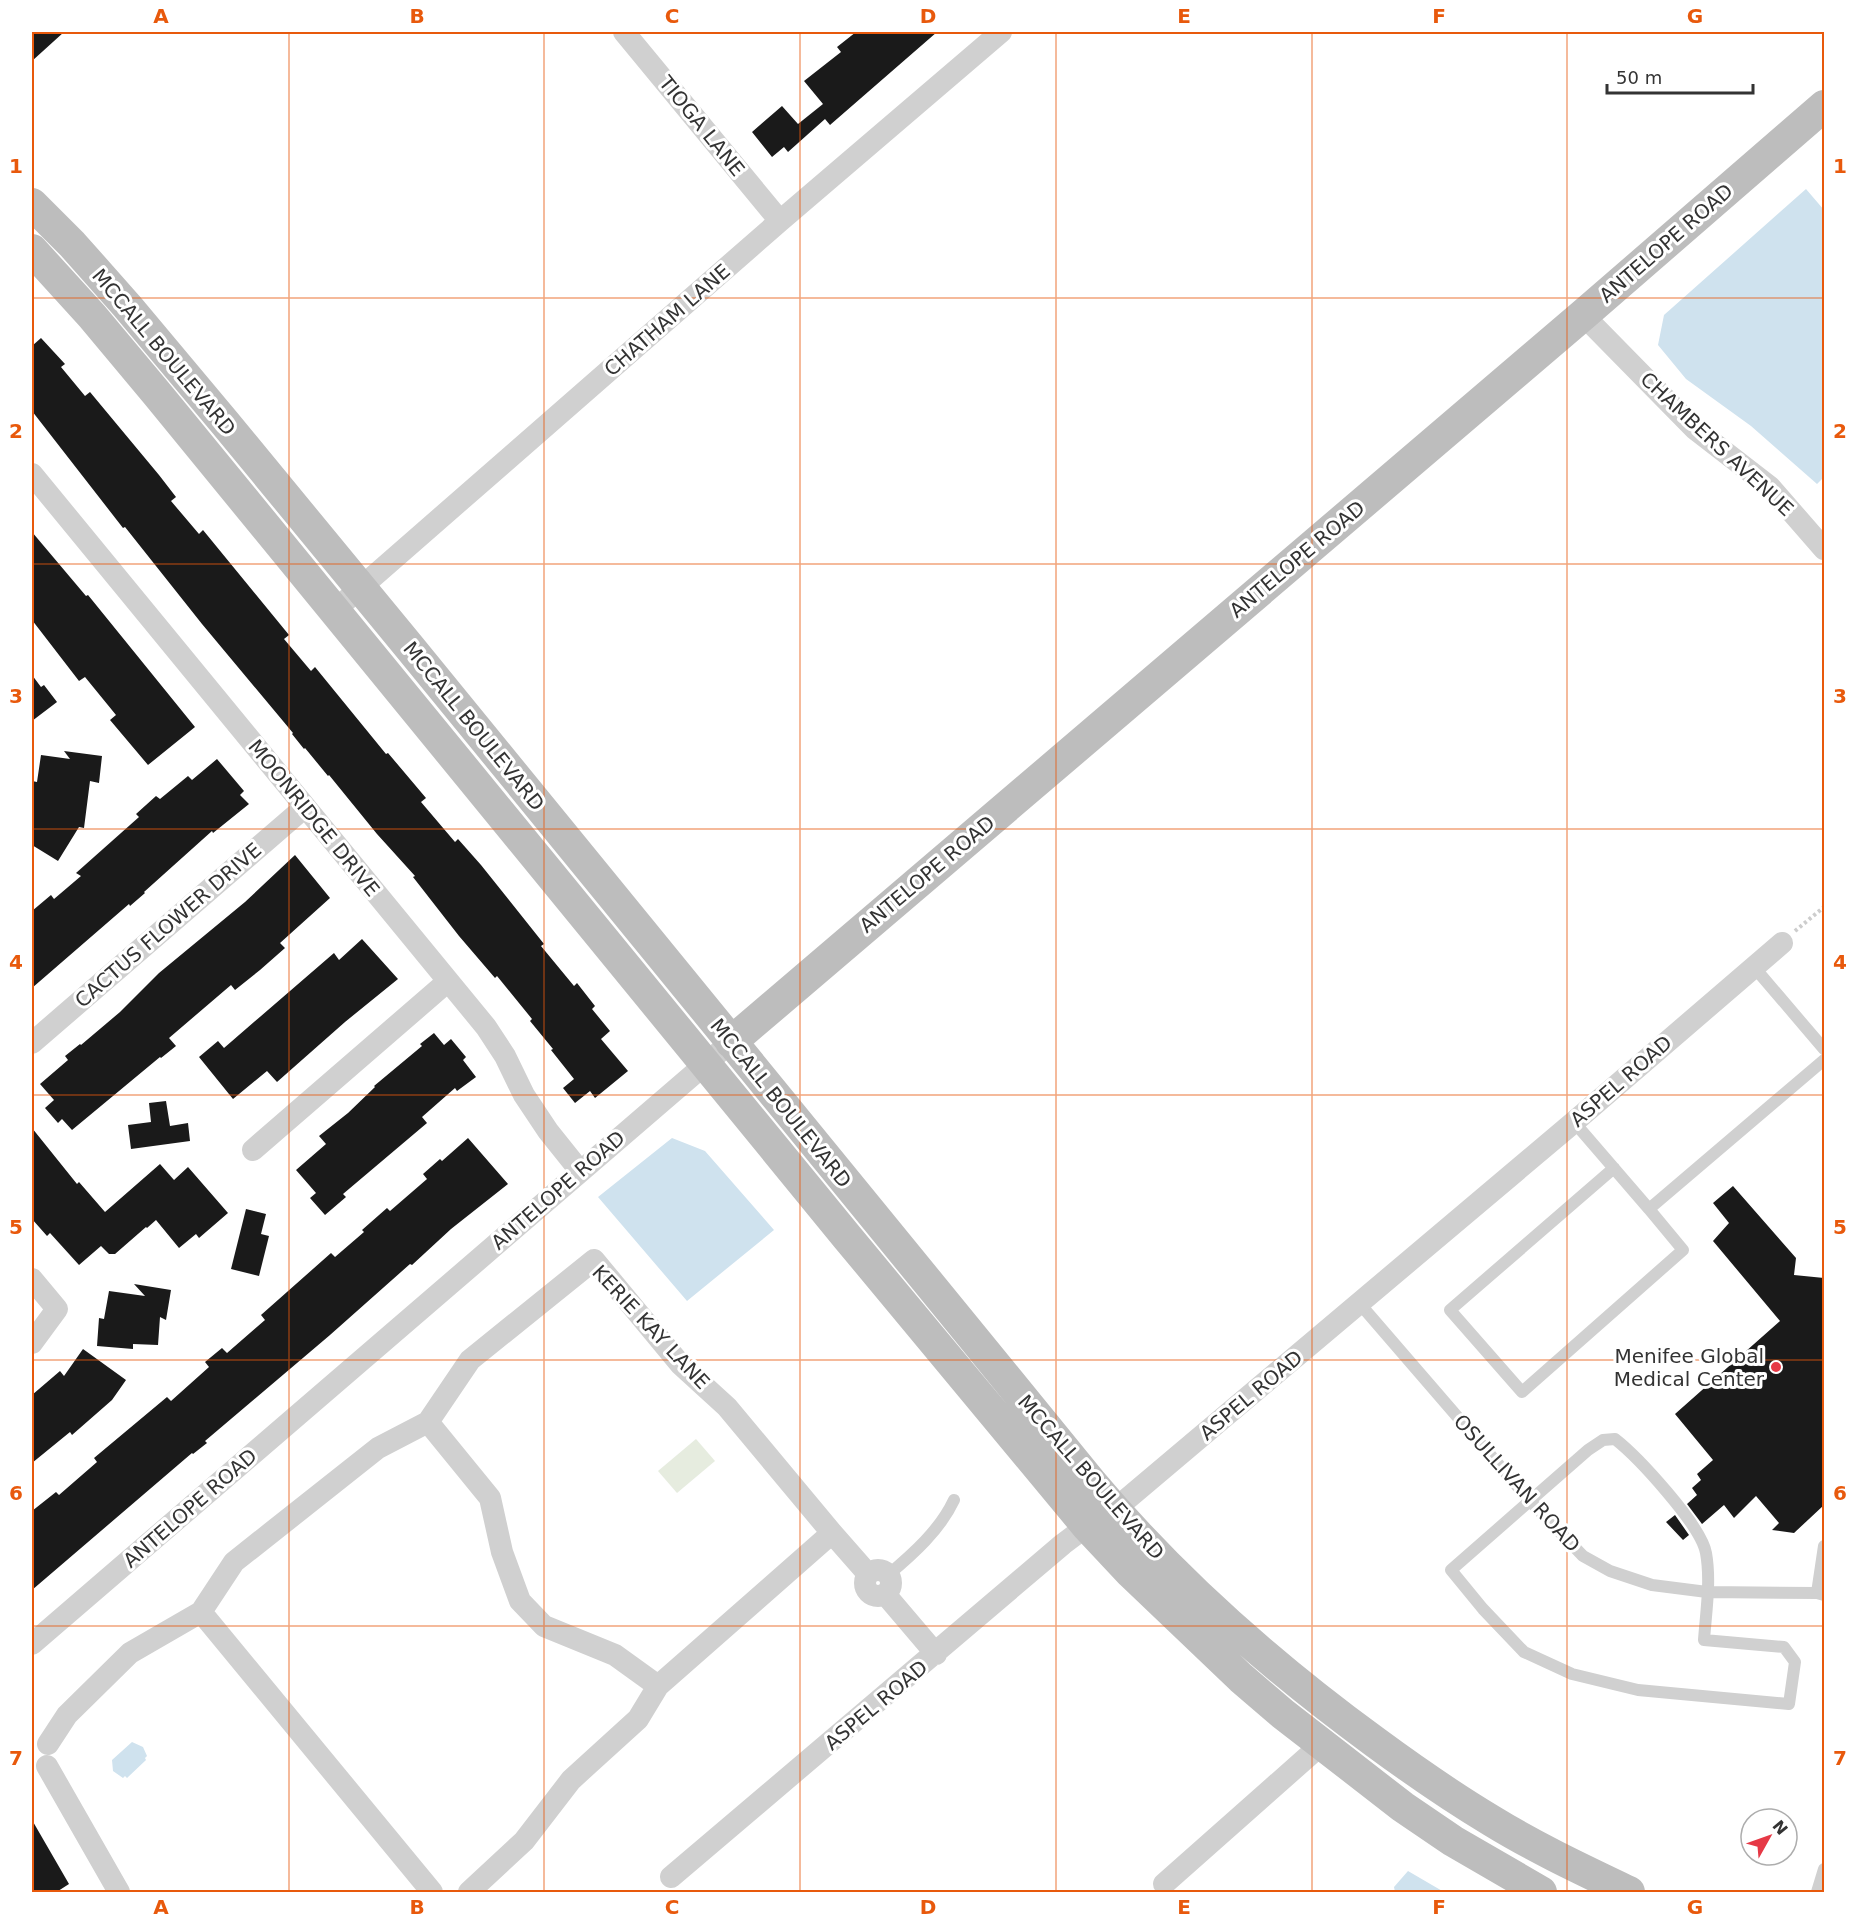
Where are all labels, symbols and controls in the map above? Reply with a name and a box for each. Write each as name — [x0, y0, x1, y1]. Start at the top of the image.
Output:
text: A — [153, 4, 169, 28]
text: B — [409, 4, 425, 28]
text: C — [665, 4, 679, 28]
text: D — [920, 4, 936, 28]
text: E — [1177, 4, 1191, 28]
text: F — [1432, 4, 1446, 28]
text: G — [1687, 4, 1703, 28]
scale bar — [1607, 57, 1752, 95]
text: 50 m — [1616, 67, 1662, 88]
street label: TIOGA LANE — [654, 70, 750, 181]
text: 1 — [9, 154, 23, 178]
text: 1 — [1833, 154, 1847, 178]
street label: ANTELOPE ROAD — [1594, 178, 1738, 308]
street label: CHATHAM LANE — [599, 259, 735, 381]
street label: MCCALL BOULEVARD — [87, 264, 241, 440]
street label: CHAMBERS AVENUE — [1636, 367, 1798, 521]
text: 2 — [9, 419, 23, 443]
text: 2 — [1833, 419, 1847, 443]
street label: ANTELOPE ROAD — [1225, 495, 1369, 623]
street label: MCCALL BOULEVARD — [398, 637, 550, 815]
text: 3 — [9, 684, 23, 708]
text: 3 — [1833, 684, 1847, 708]
street label: MOONRIDGE DRIVE — [243, 735, 385, 901]
street label: ANTELOPE ROAD — [855, 810, 999, 938]
street label: CACTUS FLOWER DRIVE — [70, 838, 266, 1012]
text: 4 — [9, 950, 23, 974]
text: 4 — [1833, 950, 1847, 974]
street label: MCCALL BOULEVARD — [705, 1014, 857, 1192]
street label: ASPEL ROAD — [1565, 1030, 1677, 1132]
street label: ANTELOPE ROAD — [486, 1125, 630, 1255]
text: 5 — [9, 1215, 23, 1239]
text: 5 — [1833, 1215, 1847, 1239]
street label: KERIE KAY LANE — [587, 1260, 715, 1394]
place label: Menifee Global Medical Center — [1614, 1344, 1765, 1391]
street label: ASPEL ROAD — [1195, 1345, 1307, 1445]
marker: Menifee Global Medical Center — [1769, 1360, 1783, 1374]
street label: MCCALL BOULEVARD — [1013, 1390, 1169, 1564]
street label: OSULLIVAN ROAD — [1449, 1409, 1585, 1557]
street label: ANTELOPE ROAD — [118, 1443, 262, 1573]
text: 6 — [9, 1481, 23, 1505]
text: 6 — [1833, 1481, 1847, 1505]
street label: ASPEL ROAD — [820, 1655, 932, 1755]
text: 7 — [9, 1746, 23, 1770]
text: 7 — [1833, 1746, 1847, 1770]
north arrow — [1739, 1807, 1799, 1867]
text: N — [1769, 1816, 1792, 1839]
text: A — [153, 1895, 169, 1919]
text: B — [409, 1895, 425, 1919]
text: C — [665, 1895, 679, 1919]
text: D — [920, 1895, 936, 1919]
text: E — [1177, 1895, 1191, 1919]
text: F — [1432, 1895, 1446, 1919]
text: G — [1687, 1895, 1703, 1919]

